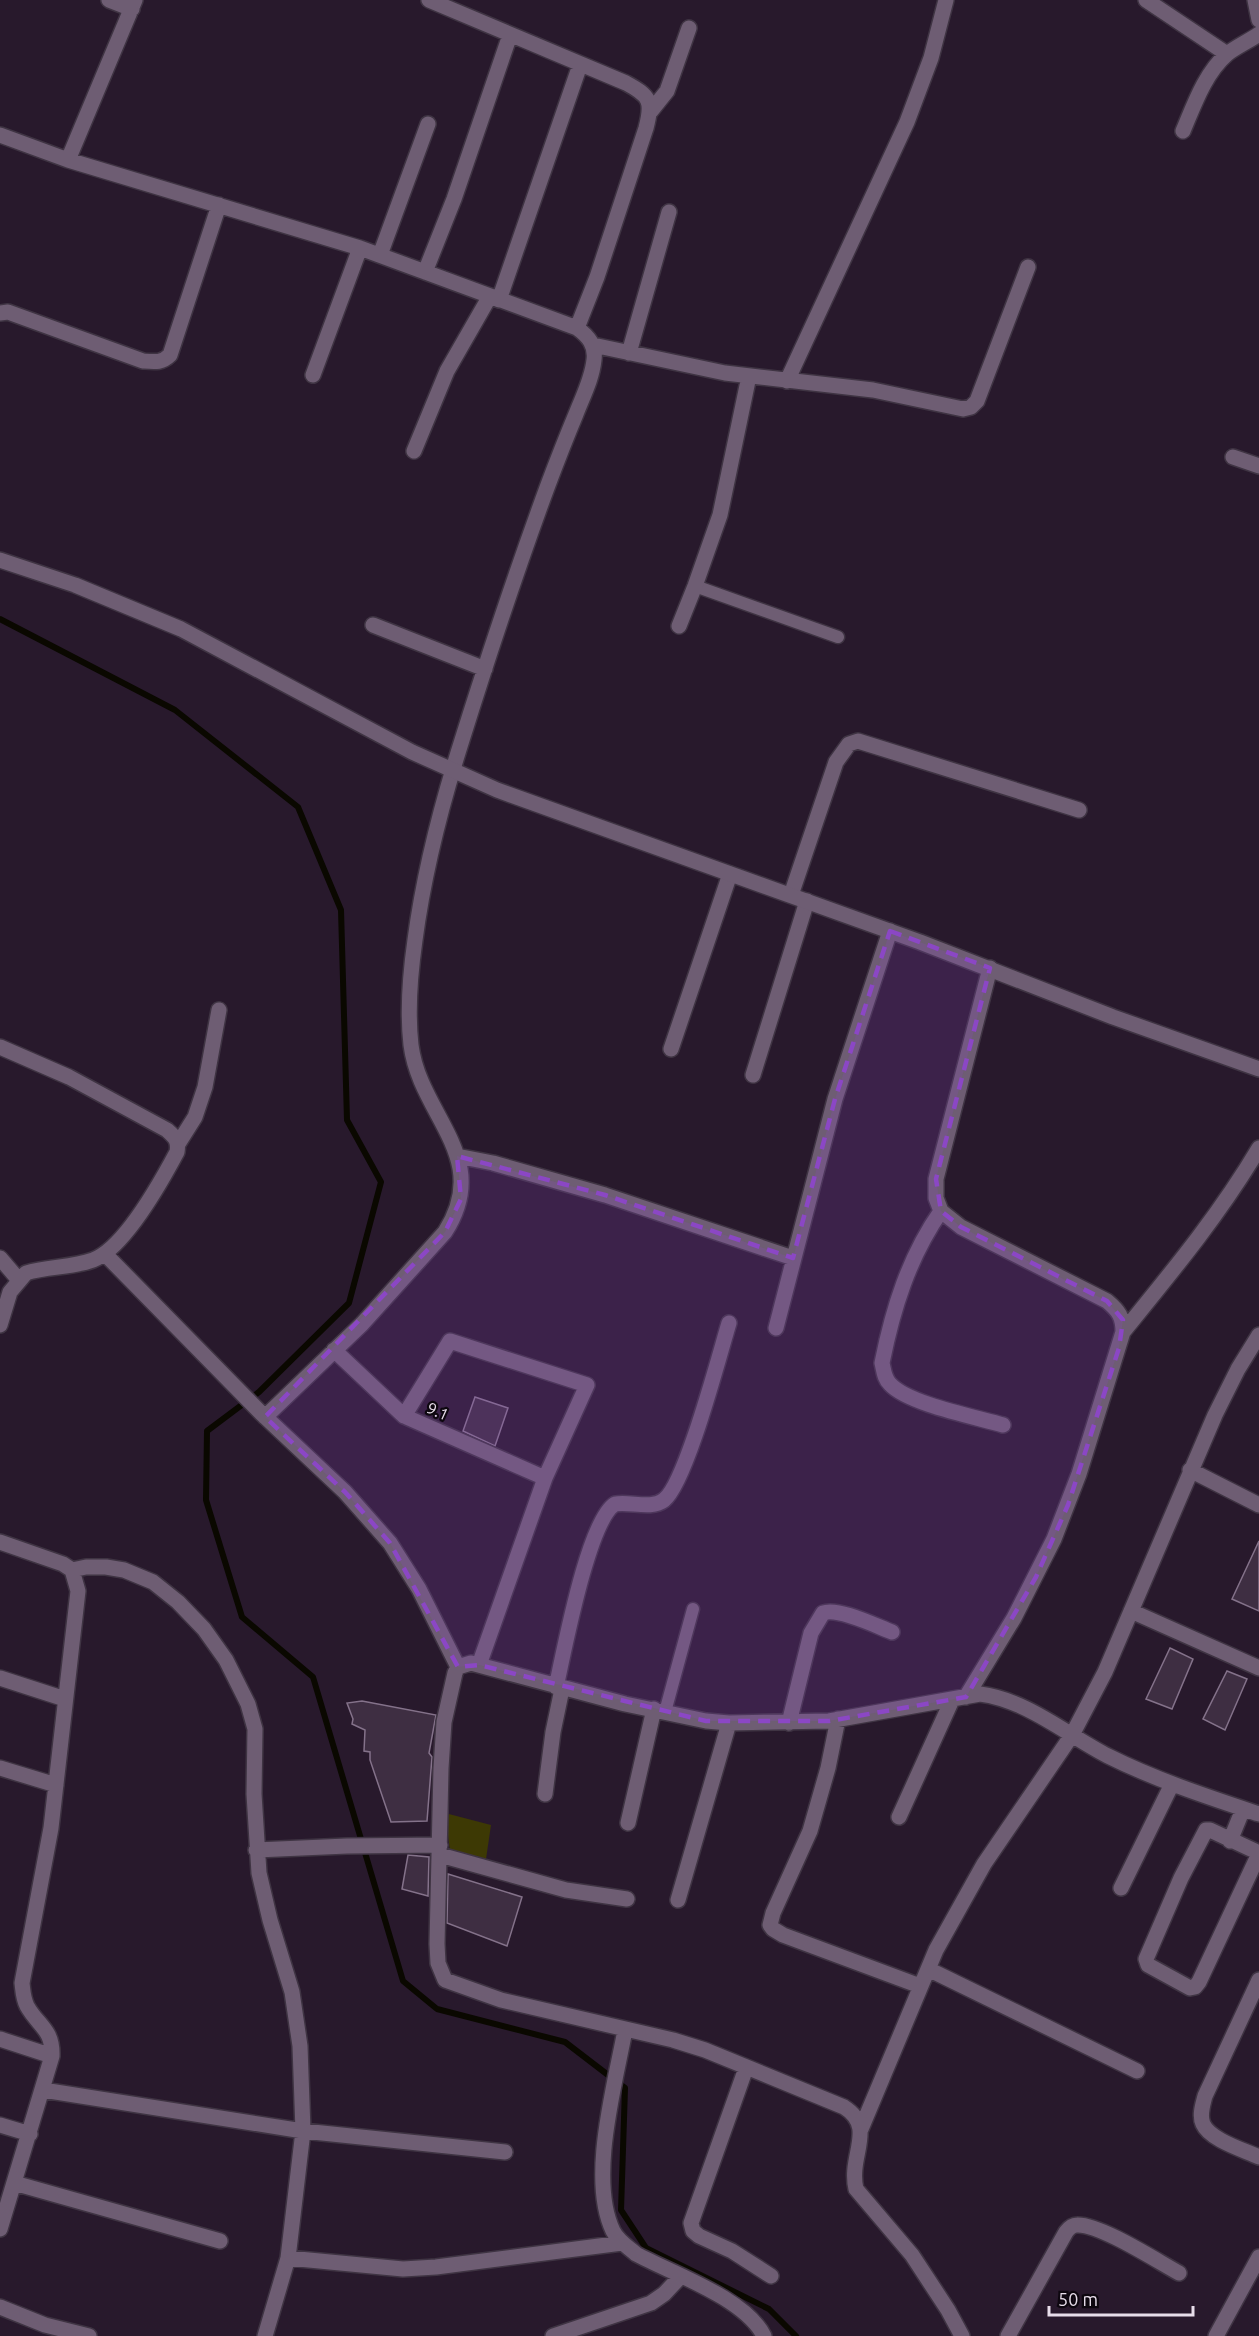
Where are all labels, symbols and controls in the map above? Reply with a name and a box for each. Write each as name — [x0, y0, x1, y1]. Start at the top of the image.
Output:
street label: 9.1 — [424, 1398, 452, 1424]
scale bar — [1049, 2279, 1193, 2317]
text: 50 m — [1058, 2289, 1098, 2309]

